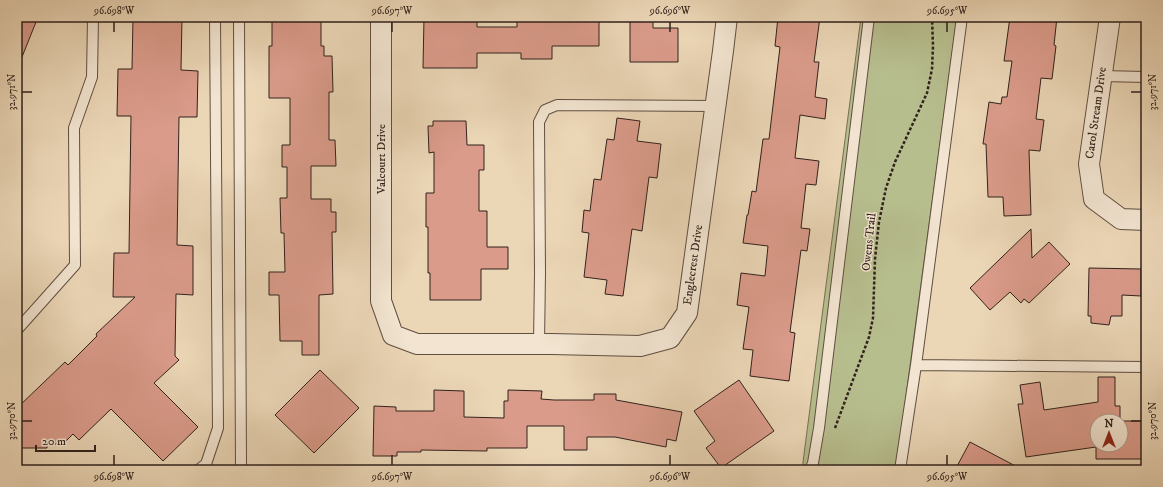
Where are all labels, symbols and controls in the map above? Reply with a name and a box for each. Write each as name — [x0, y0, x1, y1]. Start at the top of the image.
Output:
text: 96.698°W — [93, 5, 135, 17]
text: 96.697°W — [371, 5, 413, 17]
text: 96.696°W — [649, 5, 691, 17]
text: 96.695°W — [926, 5, 968, 17]
street label: Carol Stream Drive — [1082, 66, 1110, 160]
text: 32.971°N — [6, 74, 18, 110]
text: 32.971°N — [1147, 74, 1159, 110]
street label: Valcourt Drive — [374, 124, 389, 195]
street label: Owens Trail — [859, 212, 880, 272]
street label: Englecrest Drive — [680, 224, 706, 306]
text: 32.970°N — [6, 402, 18, 440]
text: 32.970°N — [1147, 402, 1159, 440]
north arrow — [1089, 413, 1129, 453]
text: N — [1104, 417, 1114, 431]
scale bar — [36, 427, 95, 453]
text: 20 m — [42, 434, 66, 449]
text: 96.698°W — [93, 471, 135, 483]
text: 96.697°W — [371, 471, 413, 483]
text: 96.696°W — [649, 471, 691, 483]
text: 96.695°W — [926, 471, 968, 483]

